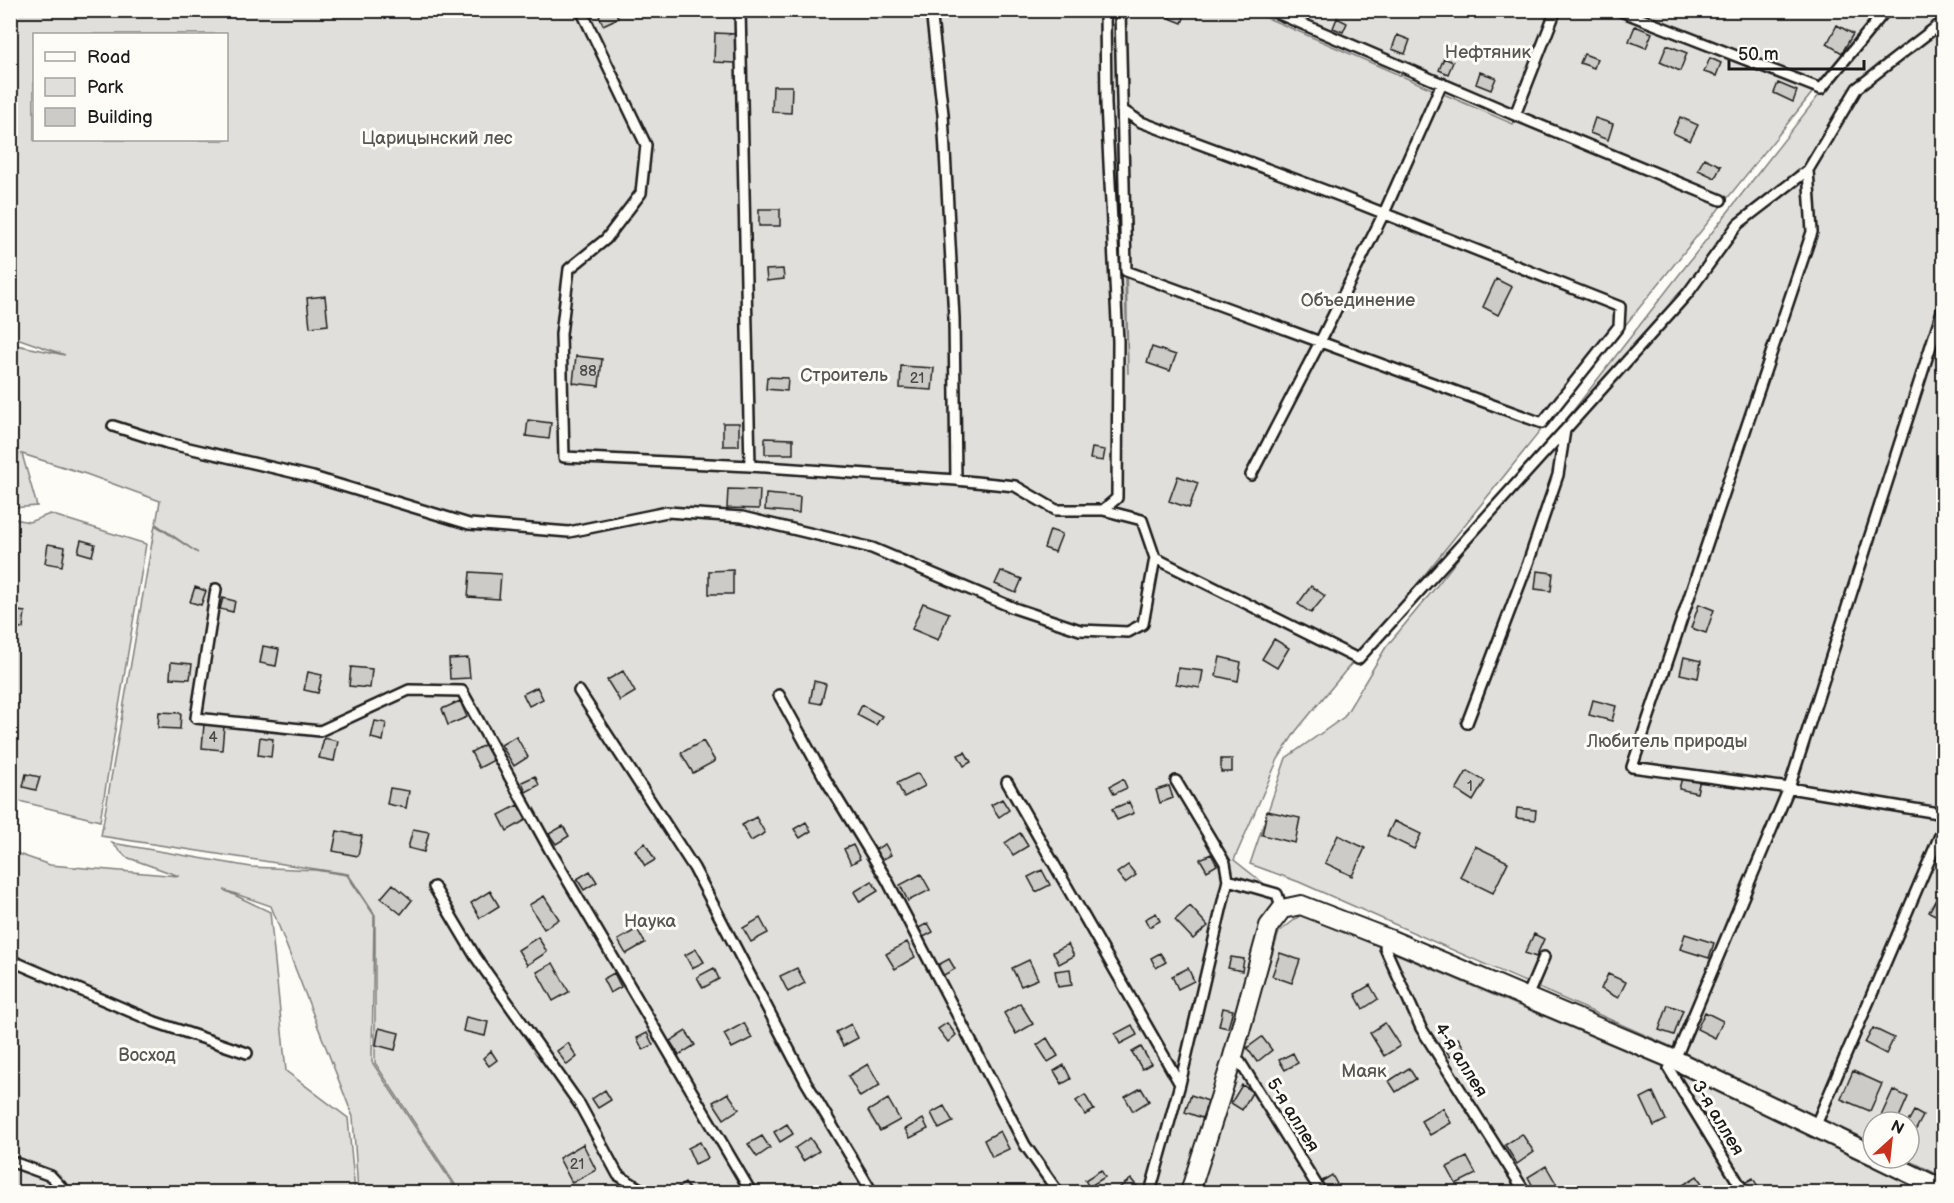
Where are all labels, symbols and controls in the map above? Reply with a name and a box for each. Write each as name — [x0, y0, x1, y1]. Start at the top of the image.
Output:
legend — [33, 33, 228, 141]
scale bar — [1729, 33, 1864, 71]
park label: Нефтяник — [1445, 42, 1532, 63]
text: 50 m — [1738, 44, 1779, 65]
text: Road — [87, 47, 131, 68]
text: Park — [87, 77, 123, 98]
text: Building — [87, 107, 153, 128]
park label: Царицынский лес — [361, 128, 513, 149]
park label: Объединение — [1301, 290, 1415, 311]
house number: 88 — [579, 362, 597, 381]
park label: Строитель — [800, 365, 888, 386]
house number: 21 — [910, 369, 924, 388]
house number: 4 — [208, 728, 218, 747]
park label: Любитель природы — [1586, 731, 1747, 752]
house number: 1 — [1467, 777, 1473, 796]
park label: Наука — [624, 911, 676, 932]
street label: 4-я аллея — [1430, 1019, 1492, 1101]
park label: Восход — [118, 1045, 176, 1066]
park label: Маяк — [1341, 1061, 1387, 1082]
street label: 5-я аллея — [1262, 1074, 1324, 1156]
street label: 3-я аллея — [1687, 1077, 1749, 1159]
north arrow — [1861, 1110, 1921, 1170]
text: N — [1887, 1117, 1907, 1139]
house number: 21 — [570, 1155, 584, 1174]

